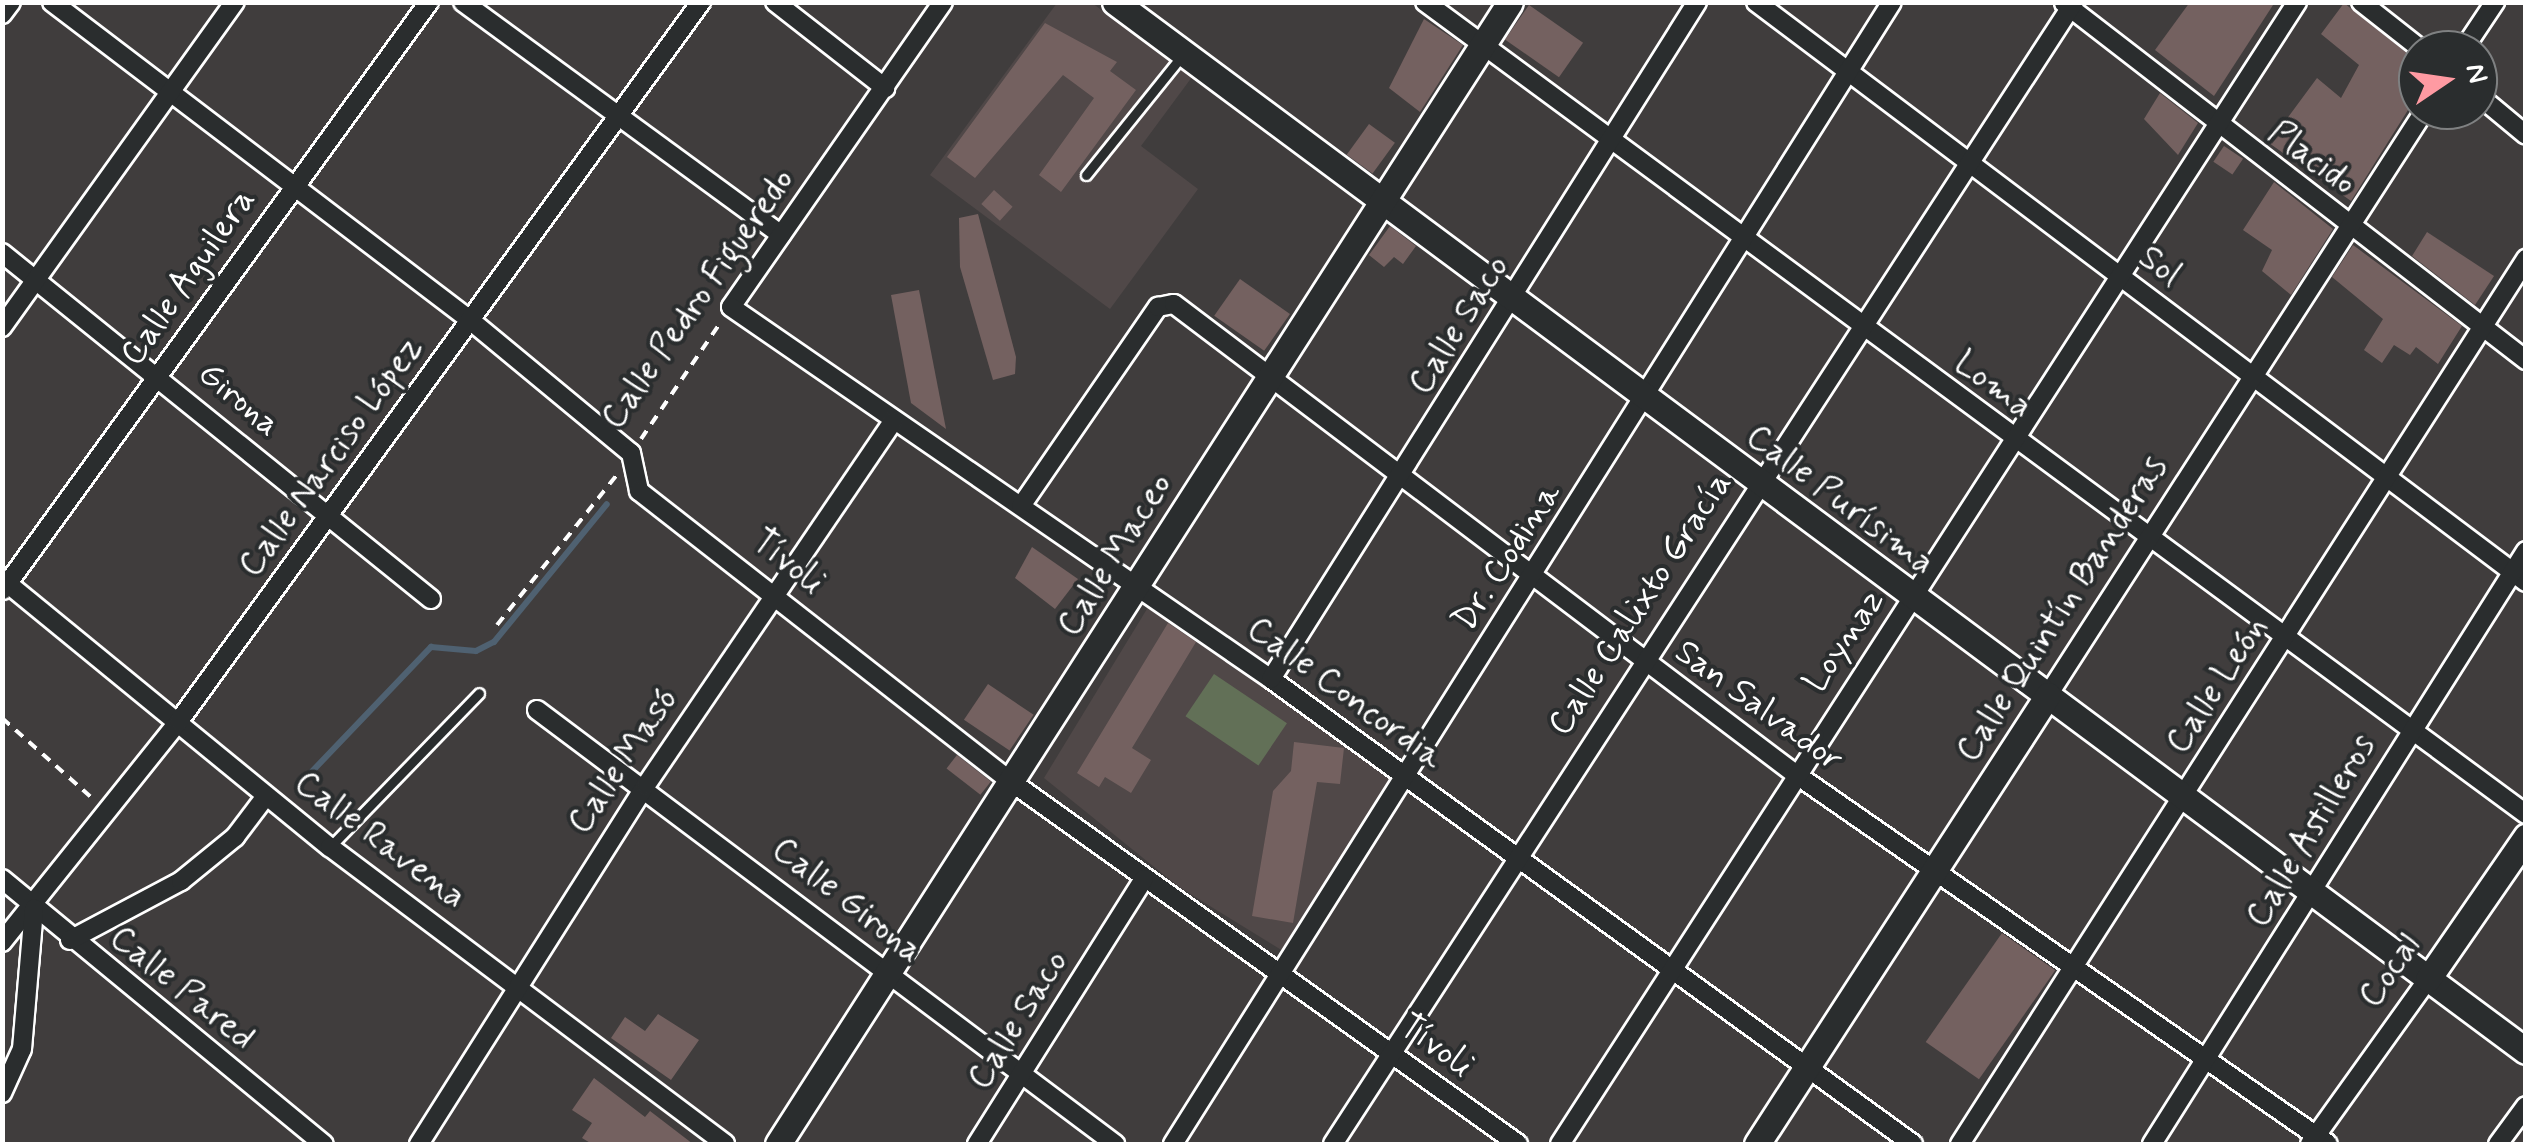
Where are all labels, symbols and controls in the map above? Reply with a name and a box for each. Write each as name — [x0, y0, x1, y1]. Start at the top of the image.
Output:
north arrow — [2398, 30, 2498, 130]
text: N — [2456, 60, 2496, 87]
street label: Placido — [2260, 111, 2364, 205]
street label: Calle Pedro Figueredo — [593, 161, 803, 437]
street label: Calle Aguilera — [113, 182, 263, 372]
street label: Sol — [2130, 236, 2190, 296]
street label: Calle Saco — [1401, 249, 1517, 401]
street label: Calle Narciso López — [230, 328, 432, 586]
street label: Loma — [1946, 342, 2040, 428]
street label: Girona — [189, 353, 289, 445]
street label: Calle Purísima — [1739, 417, 1941, 583]
street label: Calle Quintín Banderas — [1948, 450, 2176, 768]
street label: Calle Calixto Gracía — [1540, 466, 1740, 742]
street label: Calle Maceo — [1050, 468, 1180, 642]
street label: Dr. Codina — [1444, 475, 1570, 639]
street label: Tívoli — [743, 520, 833, 604]
street label: Loynaz — [1794, 582, 1894, 700]
street label: Calle Concordia — [1239, 608, 1451, 778]
street label: Calle León — [2157, 608, 2277, 762]
street label: San Salvador — [1671, 634, 1847, 778]
street label: Calle Masó — [560, 681, 686, 841]
street label: Calle Astilleros — [2237, 727, 2385, 935]
street label: Calle Ravena — [286, 762, 474, 918]
street label: Calle Girona — [763, 828, 931, 972]
street label: Calle Pared — [102, 918, 262, 1058]
street label: Cocal — [2350, 926, 2430, 1016]
street label: Calle Saco — [960, 944, 1076, 1096]
street label: Tívoli — [1391, 1005, 1481, 1087]

